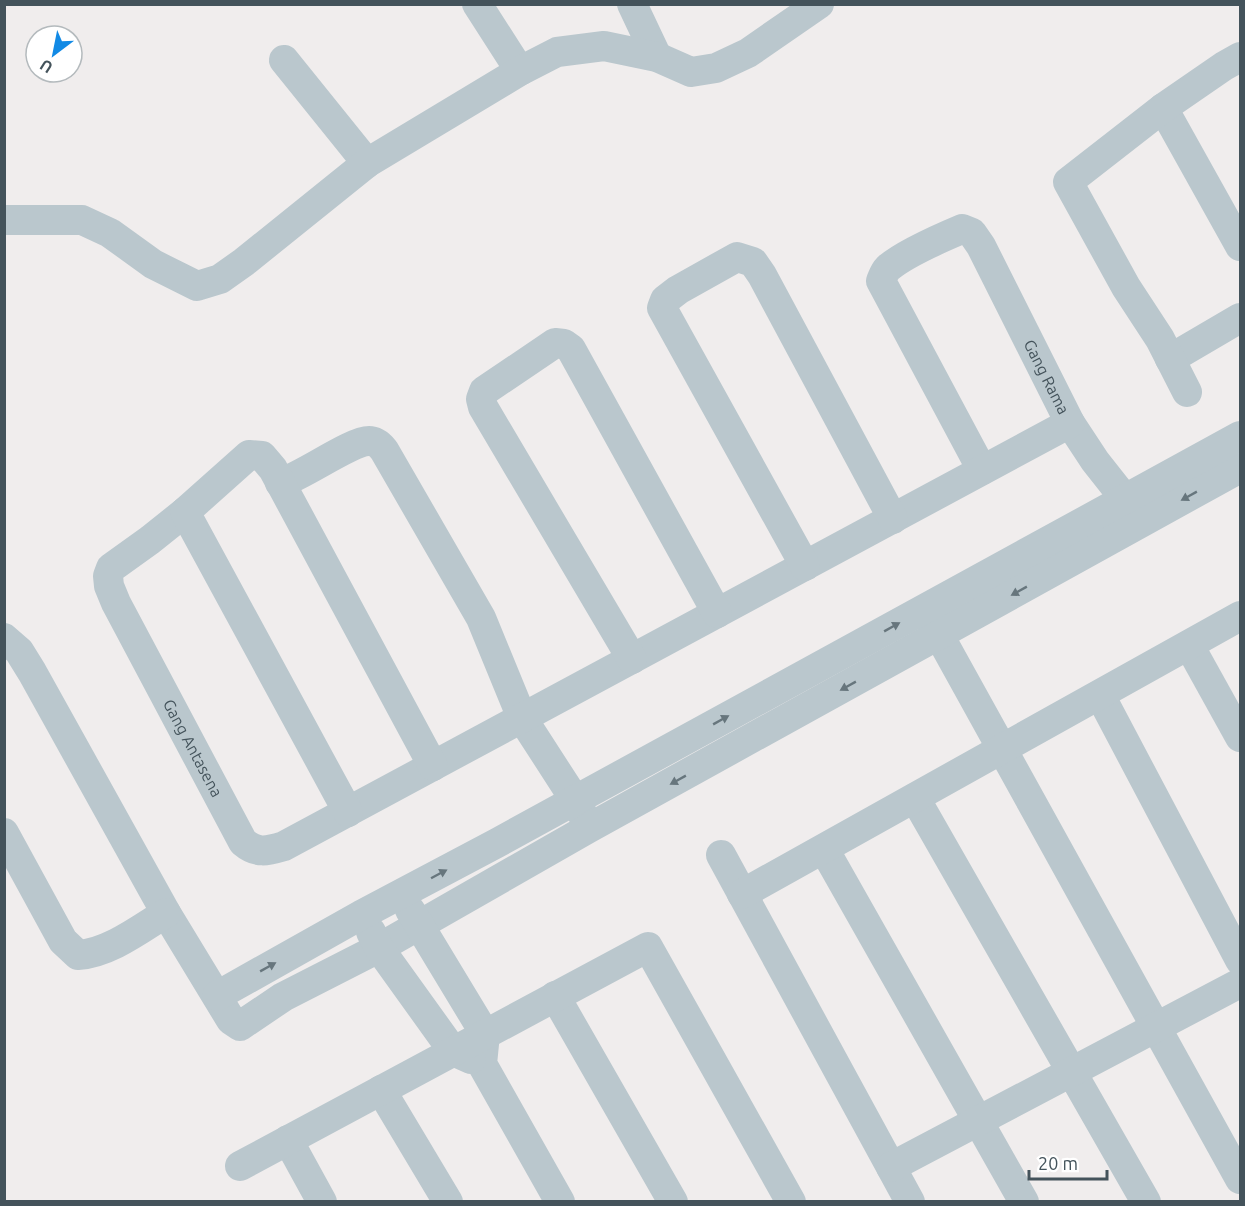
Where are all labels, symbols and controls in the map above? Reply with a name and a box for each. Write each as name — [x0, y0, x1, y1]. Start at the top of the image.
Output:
north arrow — [24, 24, 84, 84]
text: U — [37, 56, 56, 77]
street label: Gang Rama — [1021, 337, 1073, 417]
one-way arrow — [1181, 491, 1198, 501]
one-way arrow — [1010, 586, 1027, 596]
one-way arrow — [884, 622, 901, 632]
one-way arrow — [840, 681, 857, 691]
street label: Gang Antasena — [160, 696, 226, 800]
one-way arrow — [713, 715, 730, 725]
one-way arrow — [669, 775, 686, 785]
one-way arrow — [430, 869, 448, 879]
one-way arrow — [260, 962, 277, 972]
scale bar — [1029, 1143, 1107, 1181]
text: 20 m — [1038, 1153, 1078, 1173]

